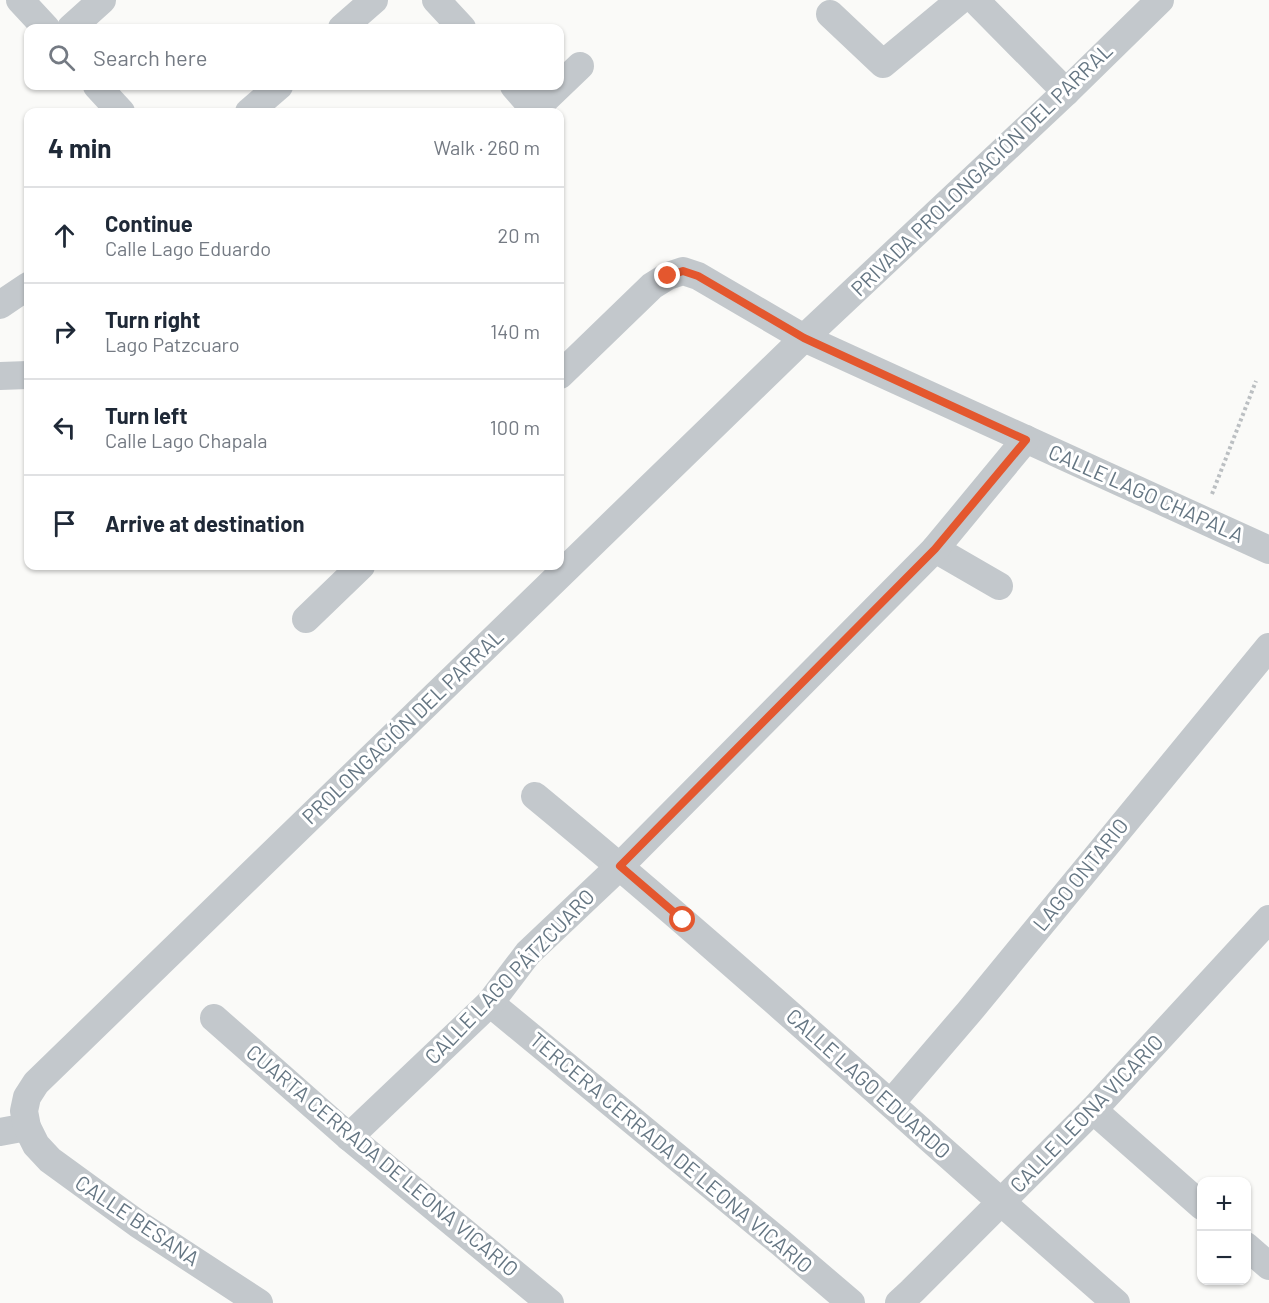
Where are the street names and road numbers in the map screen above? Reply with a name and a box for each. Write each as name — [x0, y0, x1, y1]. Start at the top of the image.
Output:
street label: PRIVADA PROLONGACIÓN DEL PARRAL — [845, 37, 1117, 301]
street label: CALLE LAGO CHAPALA — [1045, 438, 1248, 547]
street label: PROLONGACIÓN DEL PARRAL — [296, 623, 508, 829]
street label: LAGO ONTARIO — [1027, 813, 1133, 935]
street label: CALLE LAGO PÁTZCUARO — [419, 883, 599, 1069]
street label: CALLE LAGO EDUARDO — [782, 1003, 956, 1163]
street label: TERCERA CERRADA DE LEONA VICARIO — [526, 1026, 818, 1277]
street label: CALLE LEONA VICARIO — [1004, 1029, 1168, 1197]
street label: CUARTA CERRADA DE LEONA VICARIO — [242, 1039, 524, 1281]
street label: CALLE BESANA — [71, 1169, 205, 1271]

